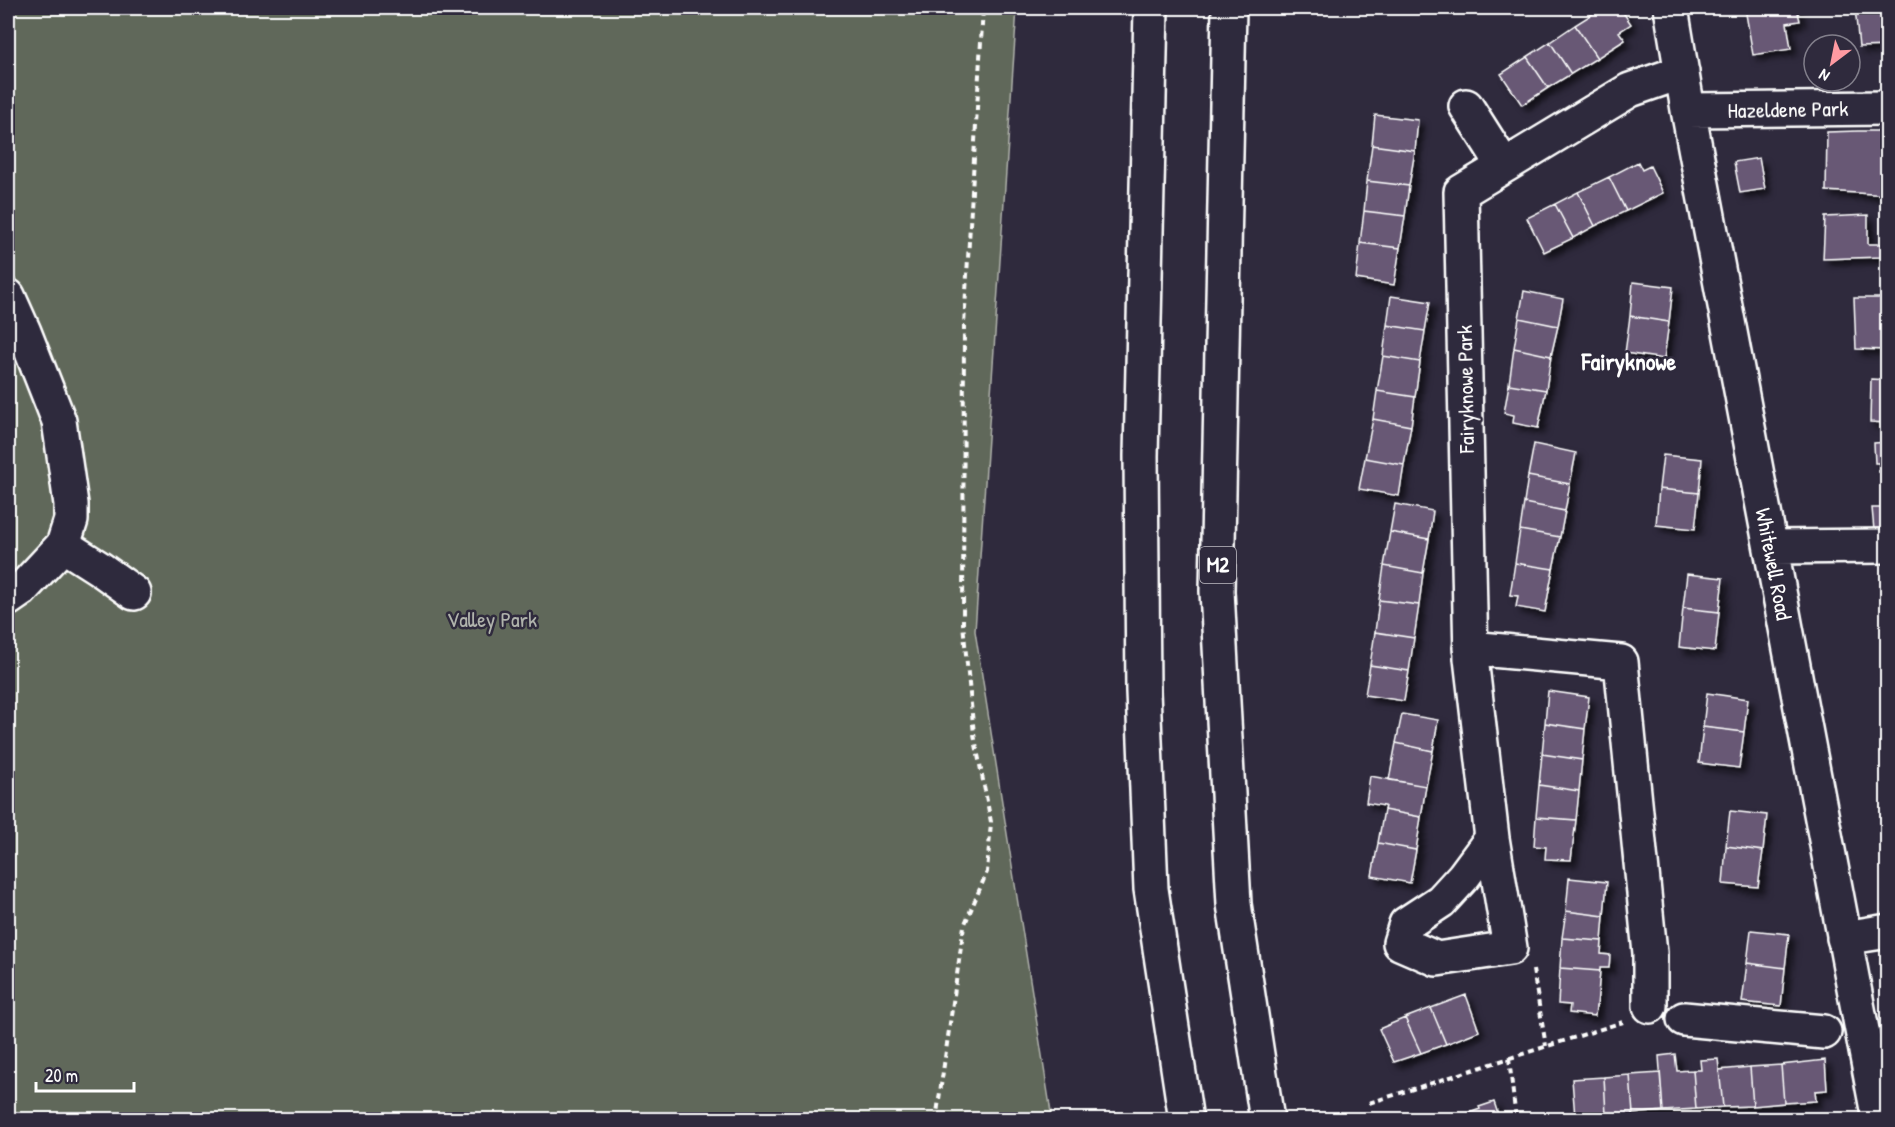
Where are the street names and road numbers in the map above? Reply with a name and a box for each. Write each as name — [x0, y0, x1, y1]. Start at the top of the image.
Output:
street label: Hazeldene Park — [1727, 93, 1849, 125]
street label: Fairyknowe Park — [1449, 325, 1481, 454]
street label: Whitewell Road — [1748, 505, 1800, 623]
road number: M2 — [1200, 547, 1236, 583]

